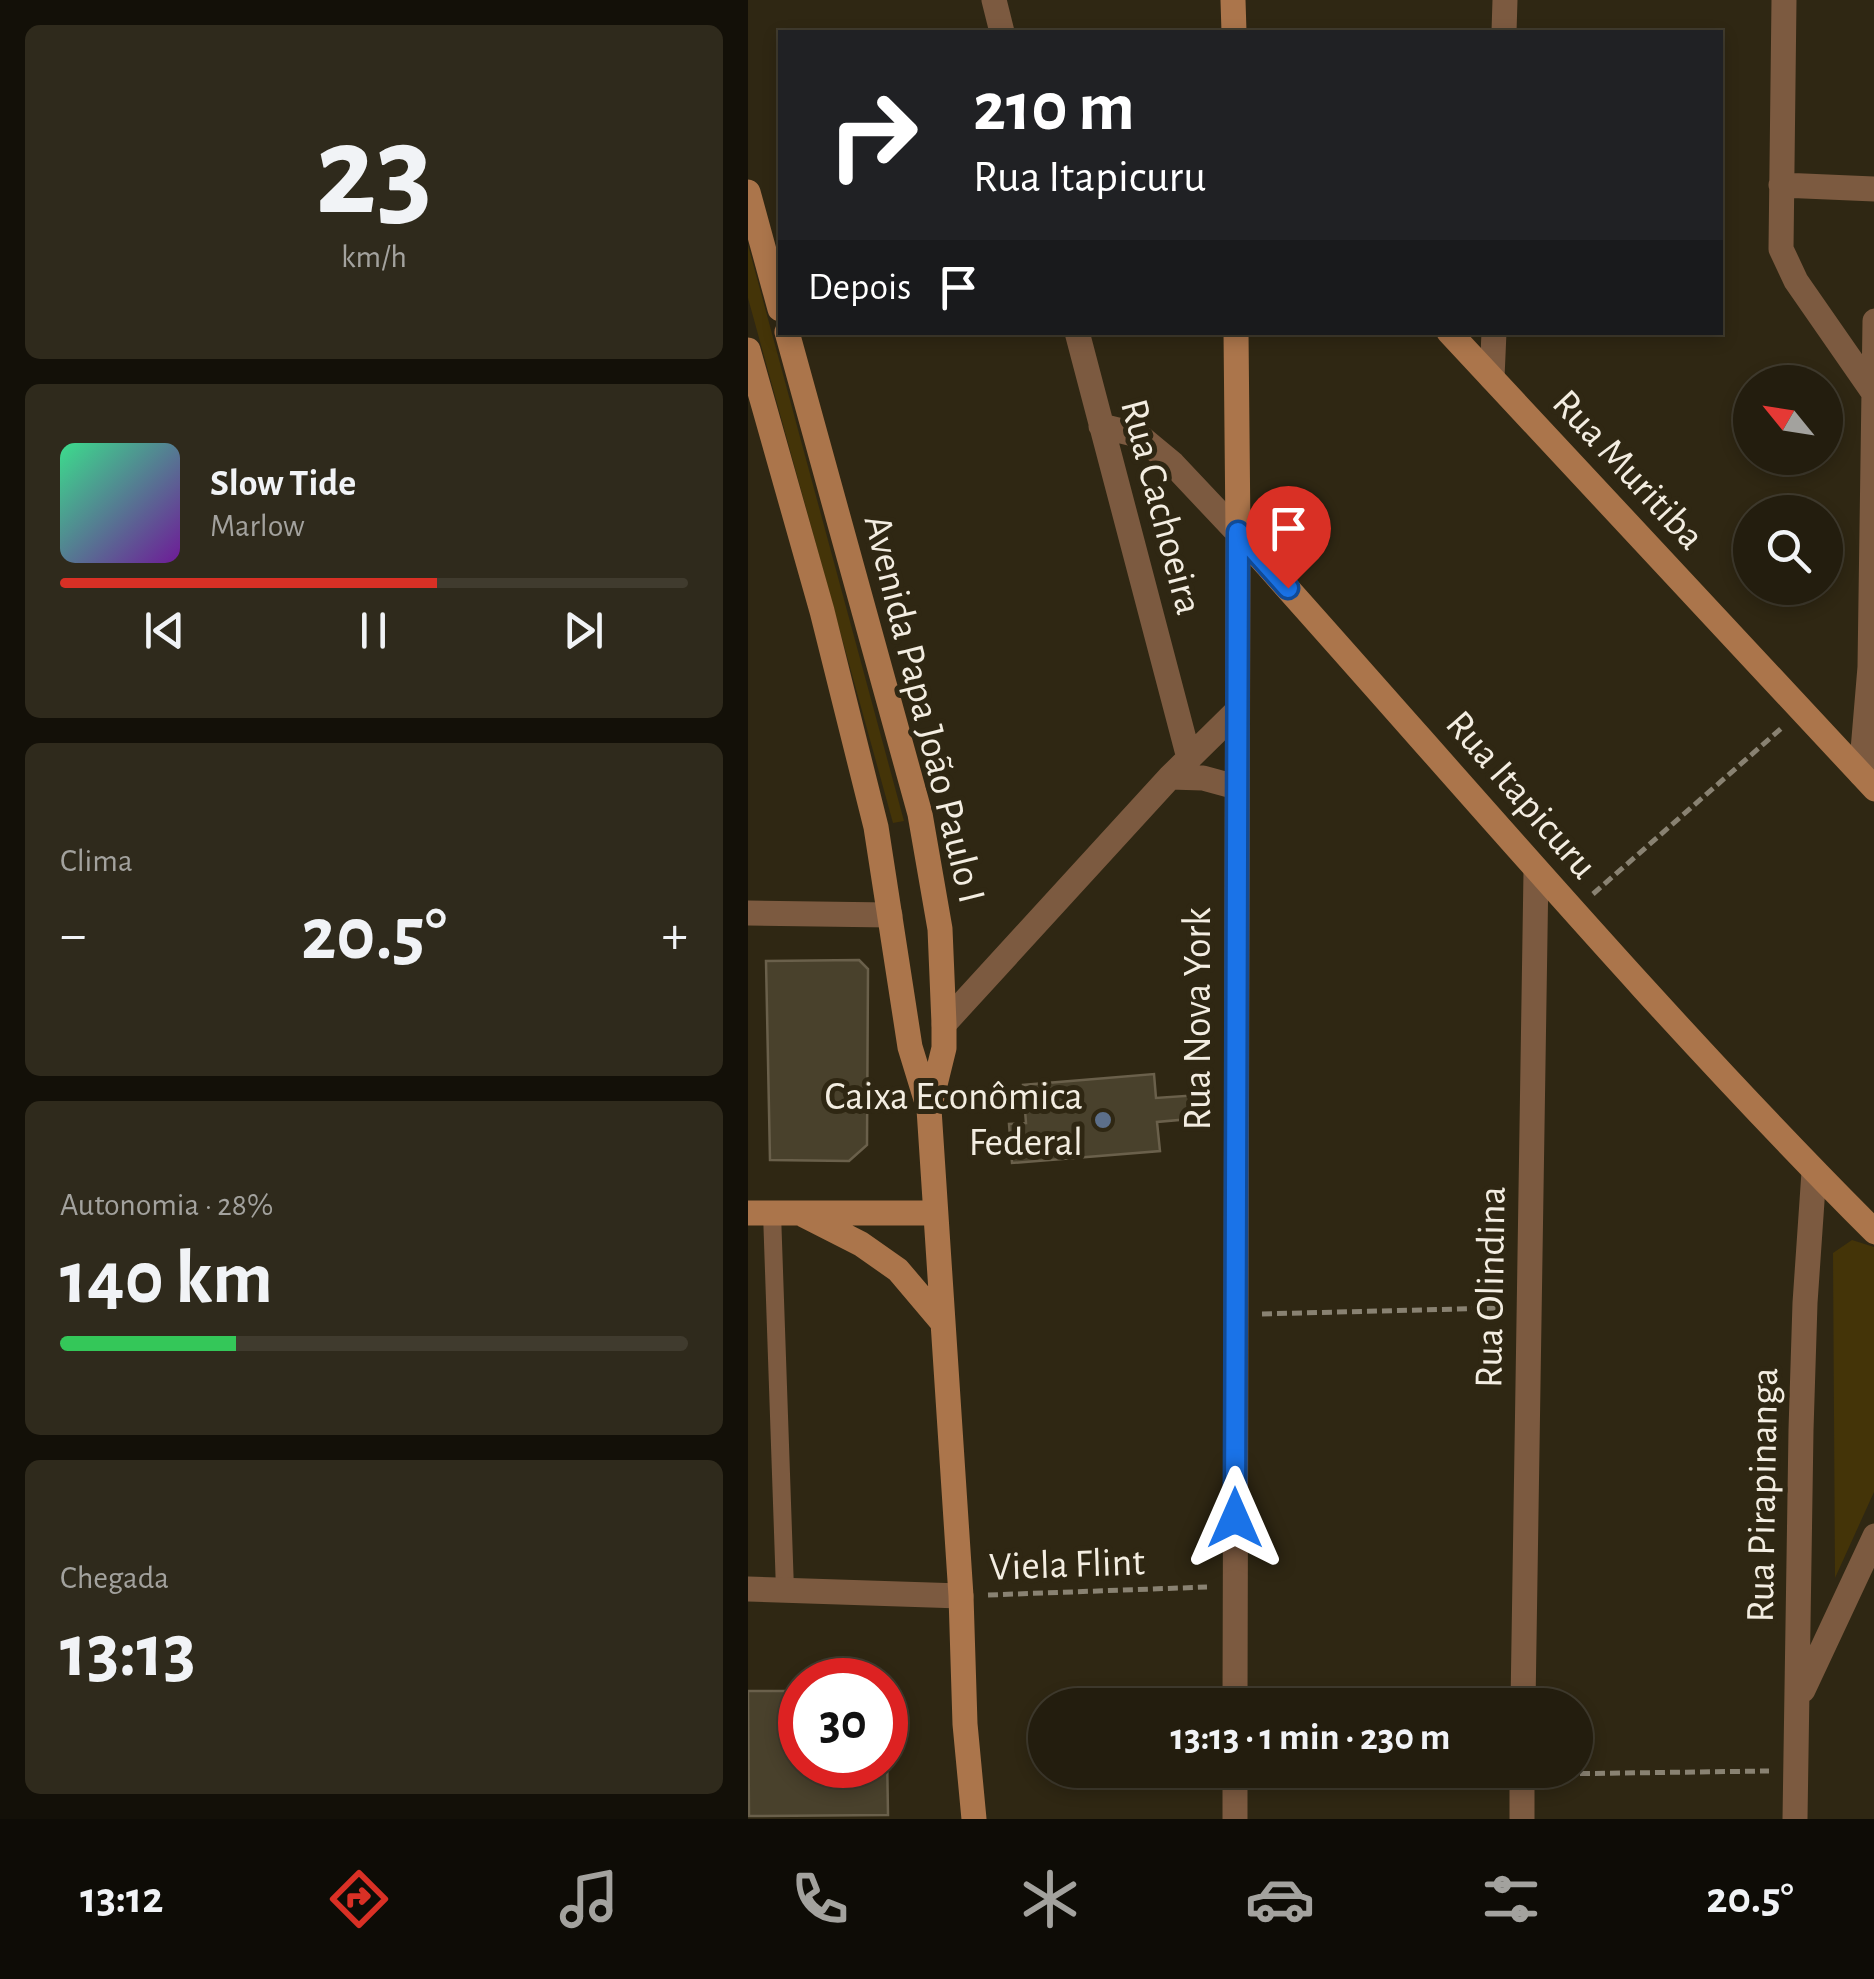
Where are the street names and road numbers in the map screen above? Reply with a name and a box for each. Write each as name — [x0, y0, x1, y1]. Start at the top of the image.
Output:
street label: Rua Muritiba — [1545, 383, 1711, 557]
street label: Rua Cachoeira — [1113, 395, 1209, 619]
street label: Avenida Papa João Paulo I — [856, 511, 992, 907]
street label: Rua Itapicuru — [1438, 704, 1604, 886]
street label: Rua Nova York — [1178, 908, 1218, 1130]
street label: Rua Olindina — [1469, 1186, 1513, 1388]
street label: Rua Pirapinanga — [1741, 1367, 1785, 1623]
street label: Viela Flint — [988, 1542, 1146, 1588]

